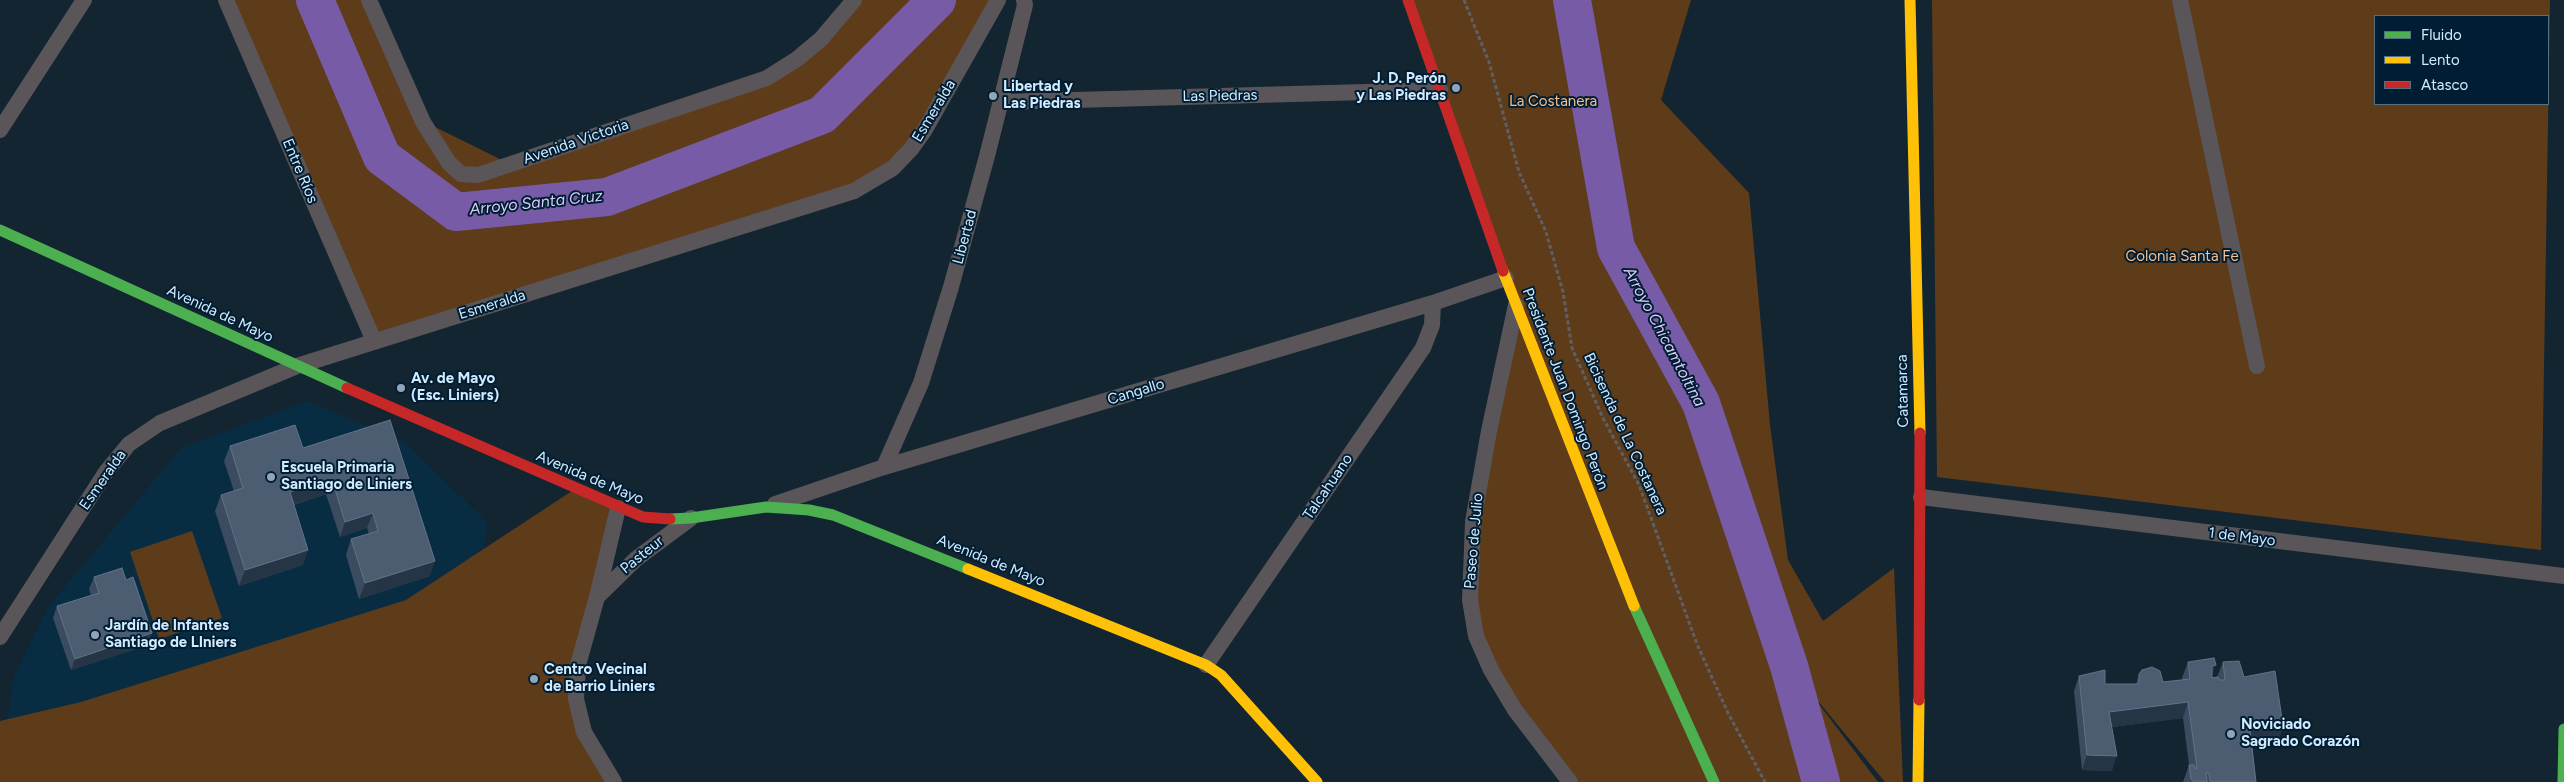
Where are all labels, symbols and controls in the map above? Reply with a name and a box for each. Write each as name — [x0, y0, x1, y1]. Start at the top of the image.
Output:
legend — [2374, 15, 2549, 105]
text: Fluido — [2421, 26, 2462, 44]
text: Lento — [2421, 51, 2460, 69]
place label: J. D. Perón y Las Piedras — [1356, 70, 1446, 105]
text: Atasco — [2421, 76, 2468, 94]
street label: Esmeralda — [908, 77, 960, 145]
place label: Libertad y Las Piedras — [1003, 78, 1080, 113]
marker: J. D. Perón y Las Piedras — [1450, 82, 1462, 94]
street label: Las Piedras — [1182, 86, 1258, 106]
marker: Libertad y Las Piedras — [987, 90, 999, 102]
park label: La Costanera — [1509, 93, 1597, 111]
street label: Avenida Victoria — [521, 116, 631, 168]
street label: Entre Ríos — [278, 136, 322, 206]
water label: Arroyo Santa Cruz — [468, 186, 604, 220]
street label: Libertad — [949, 208, 981, 266]
park label: Colonia Santa Fe — [2125, 248, 2239, 266]
water label: Arroyo Chicamtoltina — [1619, 264, 1709, 410]
street label: Avenida de Mayo — [164, 282, 276, 346]
street label: Esmeralda — [456, 286, 528, 324]
street label: Presidente Juan Domingo Perón — [1518, 286, 1612, 492]
street label: Bicisenda de La Costanera — [1579, 350, 1671, 518]
street label: Catamarca — [1893, 354, 1913, 428]
place label: Av. de Mayo (Esc. Liniers) — [411, 370, 499, 405]
street label: Cangallo — [1105, 375, 1167, 409]
marker: Av. de Mayo (Esc. Liniers) — [395, 382, 407, 394]
street label: Esmeralda — [76, 446, 130, 514]
street label: Avenida de Mayo — [534, 447, 646, 509]
street label: Talcahuano — [1299, 451, 1357, 523]
place label: Escuela Primaria Santiago de Liniers — [281, 459, 412, 494]
marker: Escuela Primaria Santiago de Liniers — [265, 471, 277, 483]
street label: Paseo de Julio — [1461, 492, 1487, 590]
street label: 1 de Mayo — [2208, 524, 2276, 550]
street label: Avenida de Mayo — [934, 531, 1048, 591]
street label: Pasteur — [617, 532, 667, 578]
place label: Jardín de Infantes Santiago de LIniers — [105, 617, 237, 652]
marker: Jardín de Infantes Santiago de LIniers — [89, 629, 101, 641]
place label: Centro Vecinal de Barrio Liniers — [544, 661, 655, 696]
marker: Centro Vecinal de Barrio Liniers — [528, 673, 540, 685]
place label: Noviciado Sagrado Corazón — [2241, 716, 2360, 751]
marker: Noviciado Sagrado Corazón — [2225, 728, 2237, 740]

